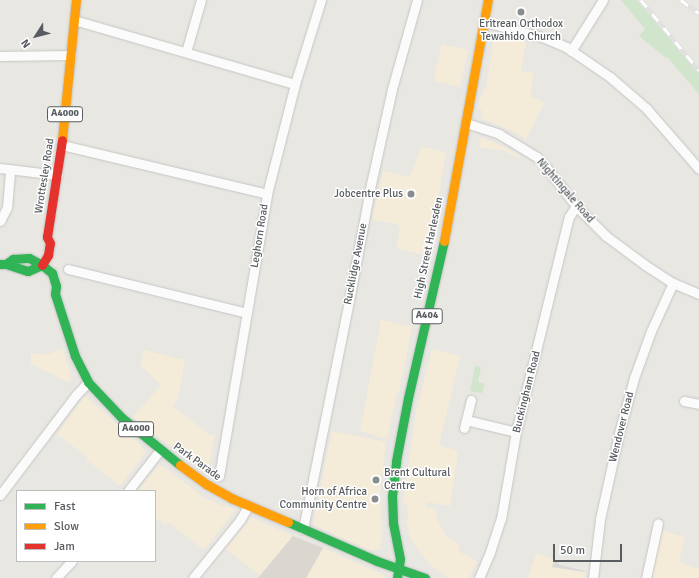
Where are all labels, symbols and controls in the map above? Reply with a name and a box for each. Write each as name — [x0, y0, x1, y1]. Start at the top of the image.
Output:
marker: Eritrean Orthodox Tewahido Church — [516, 7, 526, 17]
north arrow — [16, 16, 56, 56]
place label: Eritrean Orthodox Tewahido Church — [479, 18, 563, 44]
text: N — [18, 36, 33, 50]
road number: A4000 — [47, 106, 83, 122]
street label: Wrottesley Road — [33, 137, 57, 215]
street label: Nightingale Road — [533, 156, 597, 226]
place label: Jobcentre Plus — [334, 187, 403, 201]
marker: Jobcentre Plus — [406, 189, 416, 199]
street label: High Street Harlesden — [412, 196, 446, 300]
street label: Leghorn Road — [248, 203, 272, 269]
street label: Rucklidge Avenue — [342, 222, 370, 306]
road number: A404 — [411, 308, 443, 324]
street label: Buckingham Road — [510, 349, 544, 435]
street label: Wendover Road — [607, 390, 637, 464]
road number: A4000 — [118, 421, 154, 437]
street label: Park Parade — [170, 440, 224, 484]
place label: Brent Cultural Centre — [384, 467, 450, 493]
marker: Brent Cultural Centre — [371, 475, 381, 485]
place label: Horn of Africa Community Centre — [280, 486, 367, 512]
legend — [16, 490, 156, 562]
marker: Horn of Africa Community Centre — [370, 494, 380, 504]
text: Fast — [54, 499, 75, 514]
text: Slow — [54, 519, 79, 534]
scale bar — [555, 536, 624, 562]
text: Jam — [54, 539, 75, 554]
text: 50 m — [560, 543, 585, 558]

